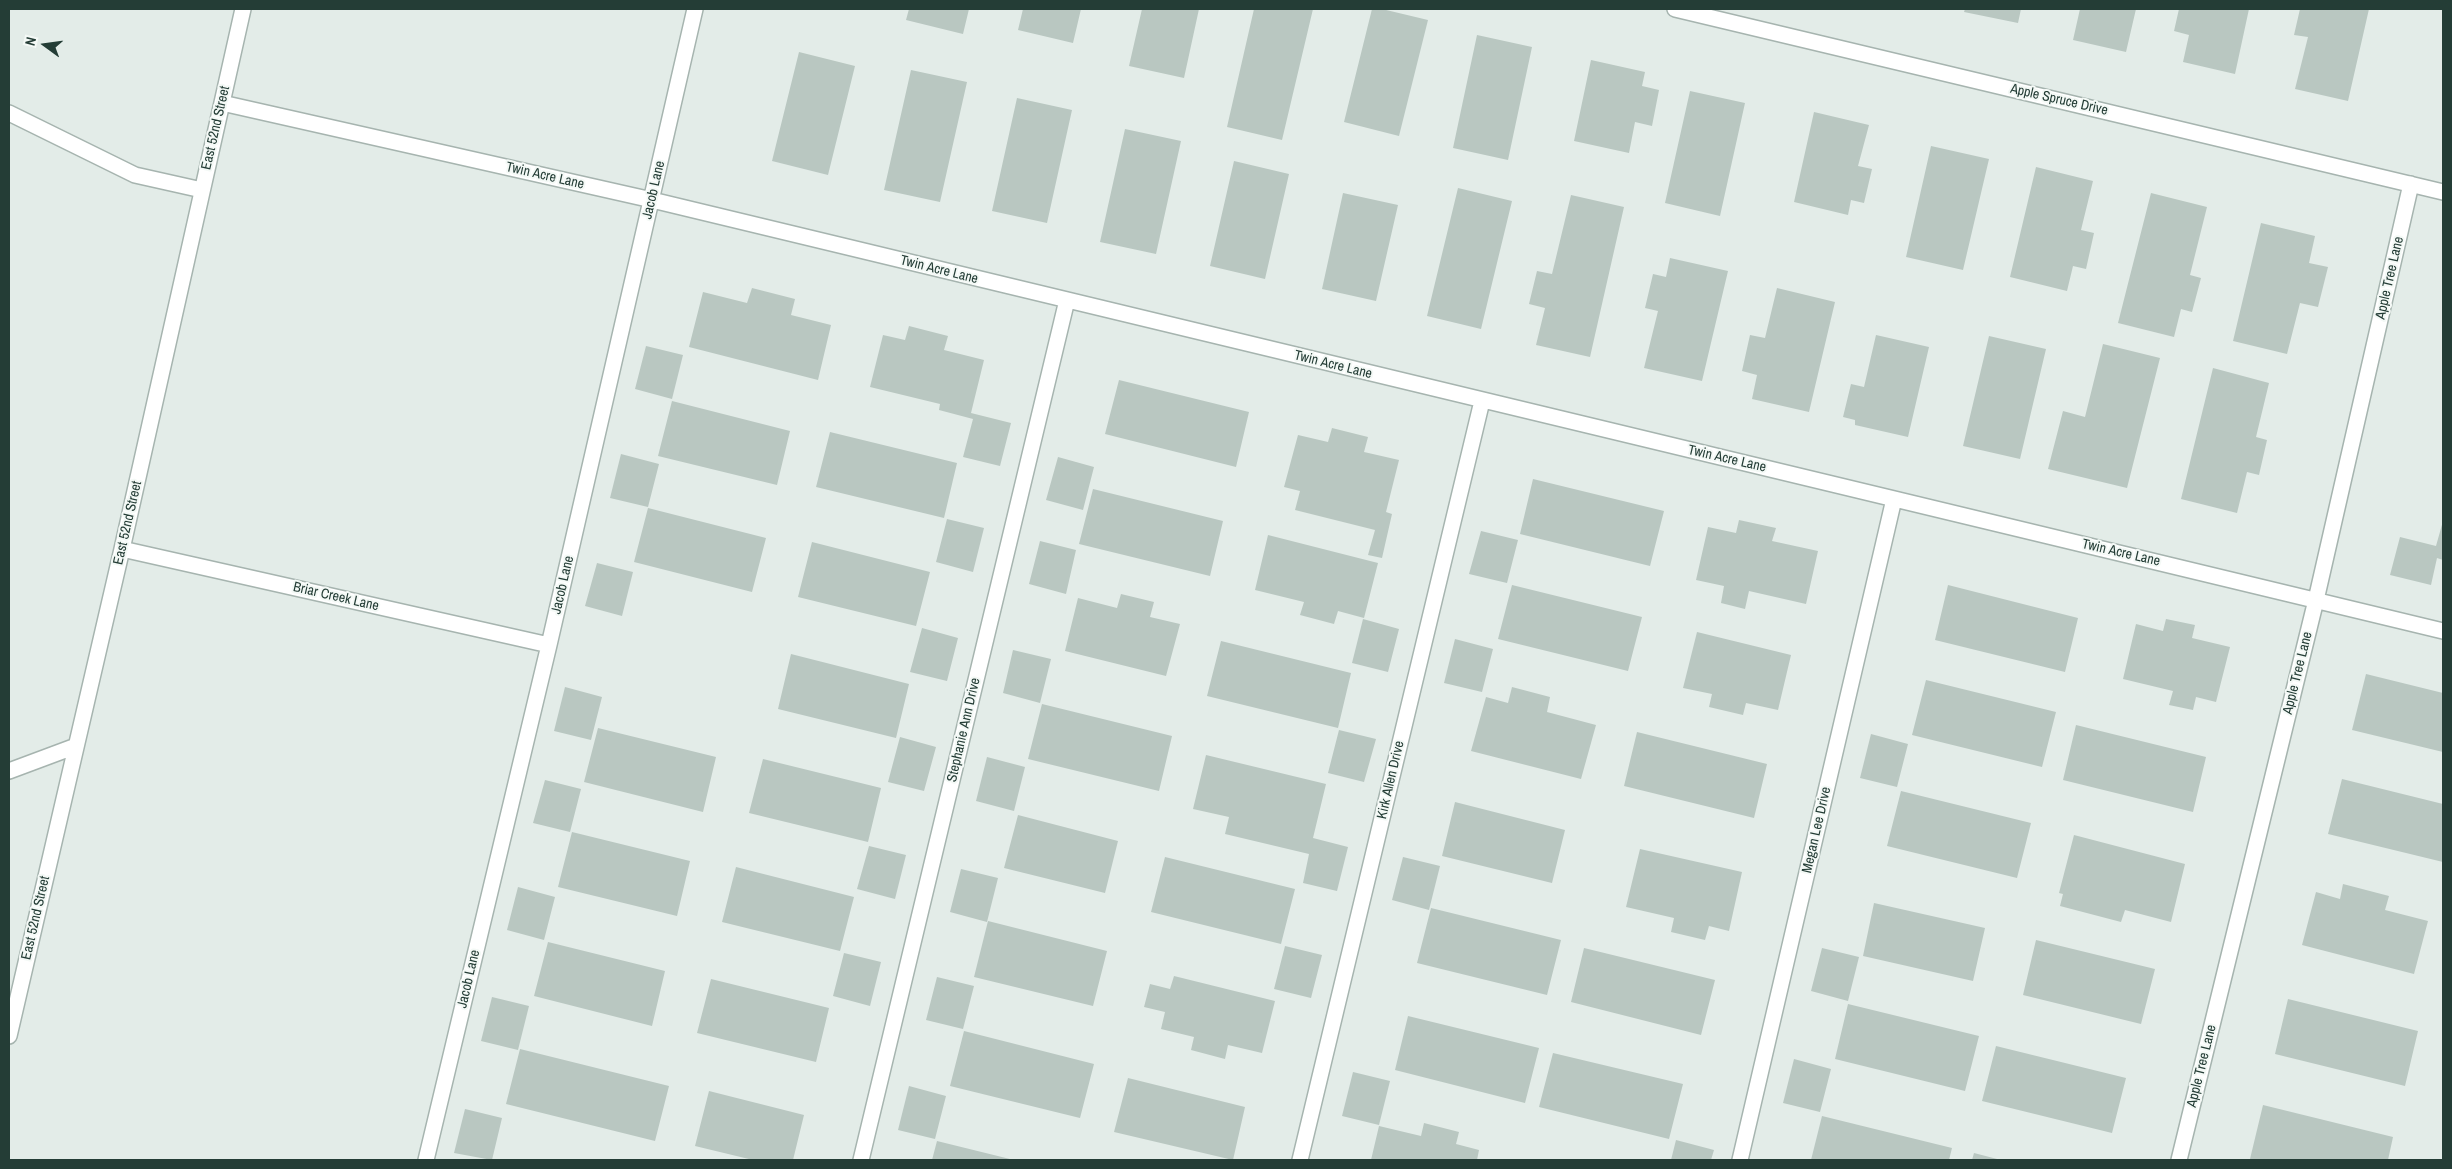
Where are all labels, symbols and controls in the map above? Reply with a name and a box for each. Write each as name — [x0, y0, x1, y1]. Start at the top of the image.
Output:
north arrow — [20, 20, 70, 70]
text: N — [21, 35, 40, 48]
street label: Apple Spruce Drive — [2009, 81, 2109, 119]
street label: East 52nd Street — [198, 84, 234, 172]
street label: Twin Acre Lane — [504, 159, 586, 193]
street label: Jacob Lane — [639, 159, 669, 221]
street label: Apple Tree Lane — [2372, 235, 2408, 321]
street label: Twin Acre Lane — [898, 252, 980, 288]
street label: Twin Acre Lane — [1292, 347, 1374, 383]
street label: Twin Acre Lane — [1686, 442, 1768, 476]
street label: East 52nd Street — [110, 479, 146, 567]
street label: Twin Acre Lane — [2080, 536, 2162, 570]
street label: Jacob Lane — [548, 554, 578, 616]
street label: Briar Creek Lane — [292, 579, 380, 615]
street label: Apple Tree Lane — [2280, 630, 2316, 716]
street label: Stephanie Ann Drive — [944, 676, 984, 784]
street label: Kirk Allen Drive — [1374, 739, 1408, 821]
street label: Megan Lee Drive — [1799, 785, 1835, 875]
street label: East 52nd Street — [18, 874, 54, 962]
street label: Jacob Lane — [454, 948, 484, 1010]
street label: Apple Tree Lane — [2184, 1023, 2220, 1109]

